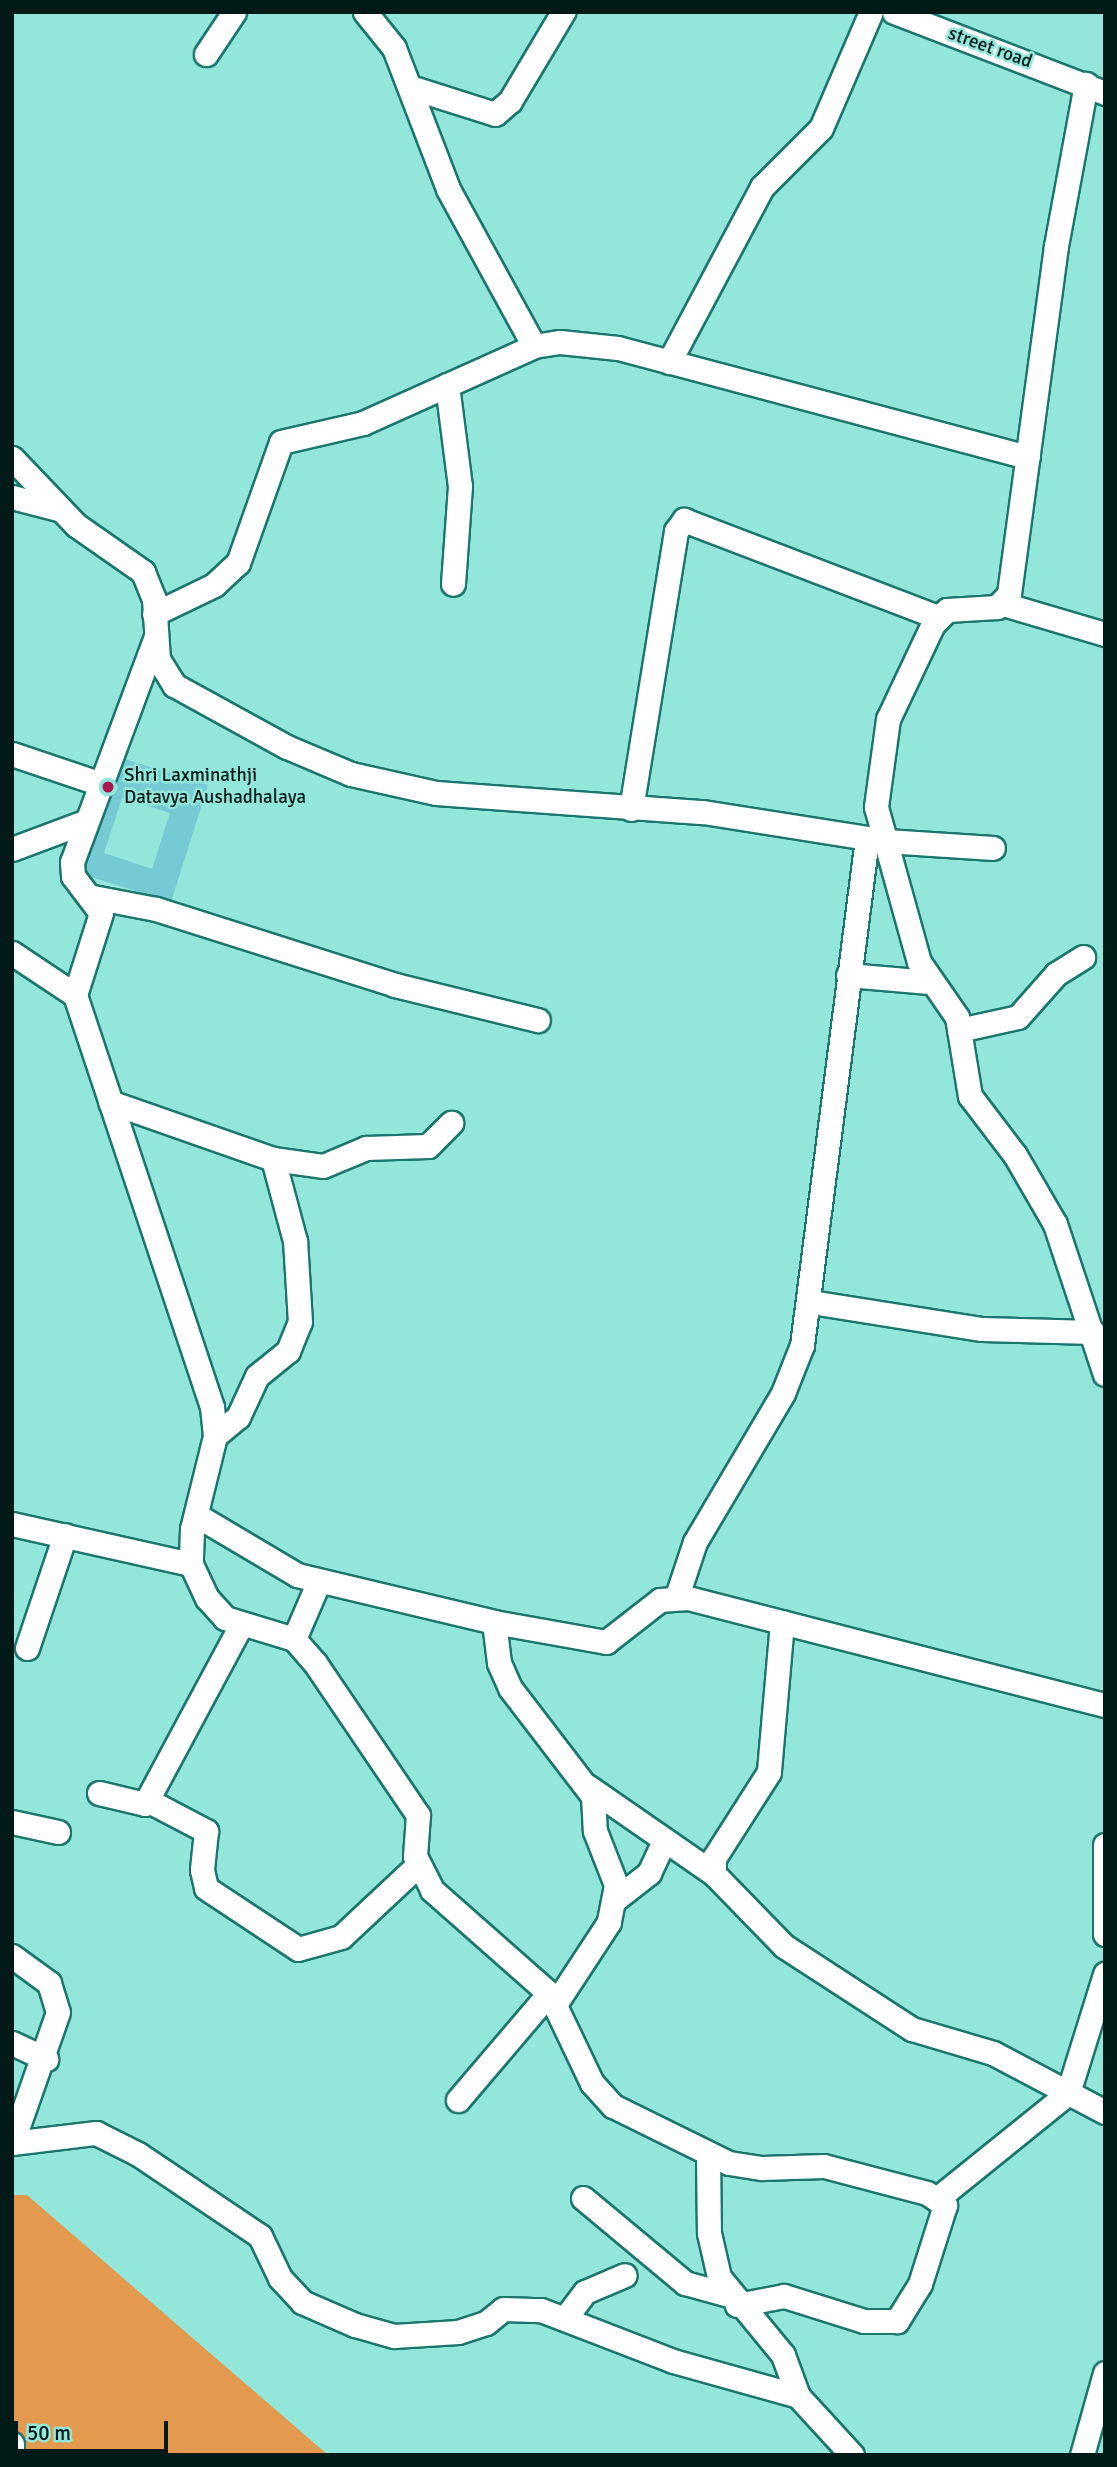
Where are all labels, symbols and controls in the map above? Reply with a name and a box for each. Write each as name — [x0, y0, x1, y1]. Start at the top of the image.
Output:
street label: street road — [945, 22, 1035, 74]
place label: Shri Laxminathji Datavya Aushadhalaya — [124, 765, 306, 809]
marker: Shri Laxminathji Datavya Aushadhalaya — [98, 777, 118, 797]
scale bar — [18, 2408, 172, 2452]
text: 50 m — [27, 2420, 71, 2446]

